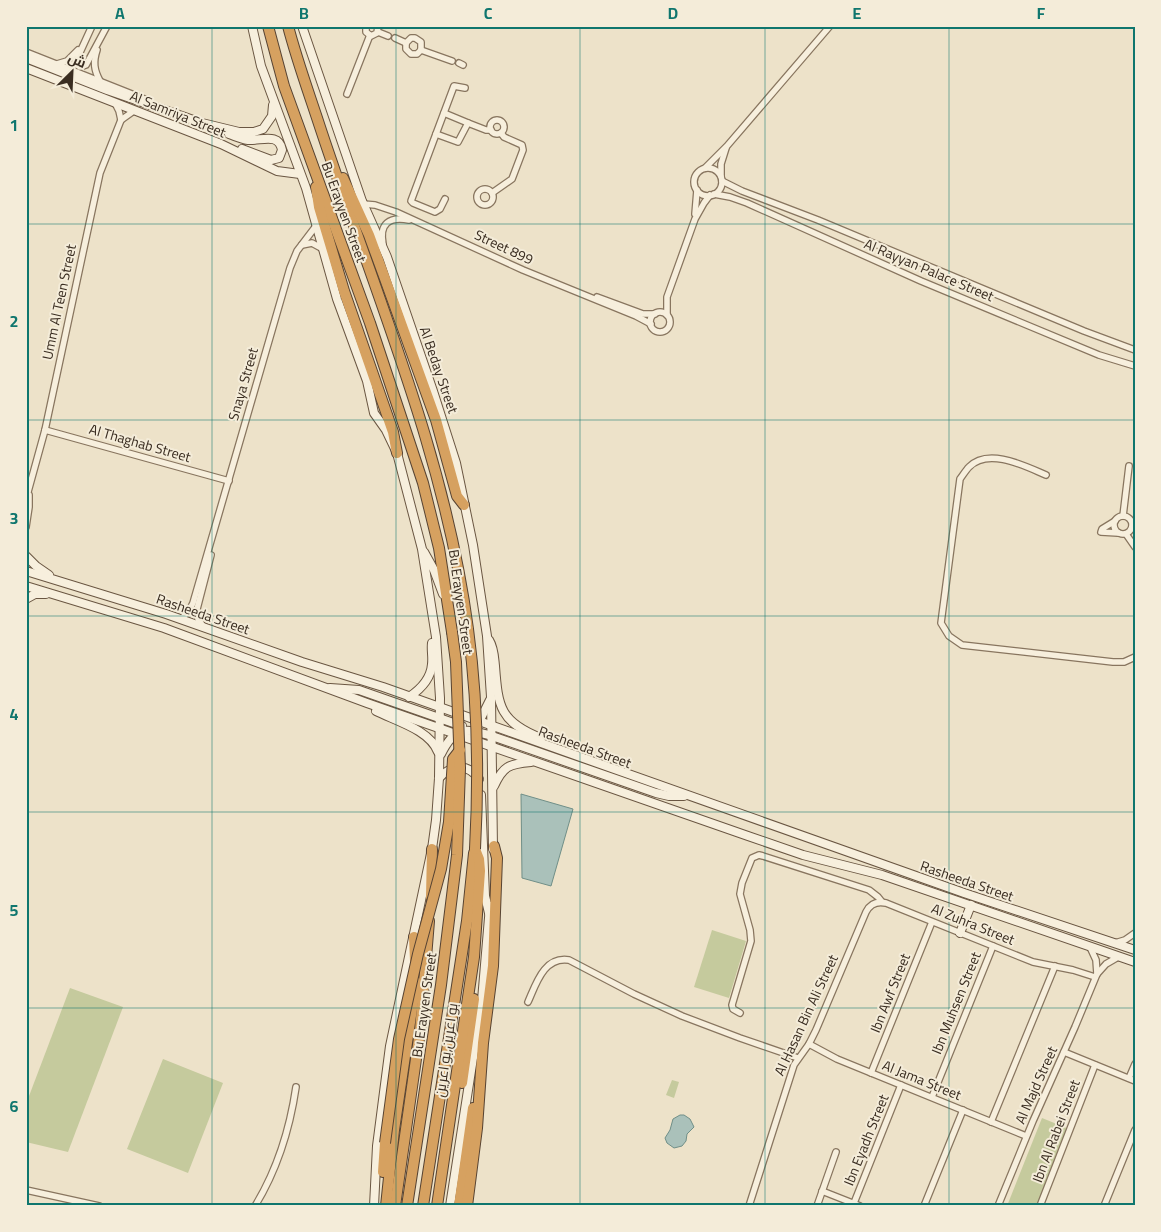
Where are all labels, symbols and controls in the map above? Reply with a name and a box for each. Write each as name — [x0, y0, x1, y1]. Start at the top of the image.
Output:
text: A — [115, 0, 125, 28]
text: B — [299, 0, 309, 28]
text: C — [484, 0, 493, 28]
text: D — [668, 0, 678, 28]
text: E — [853, 0, 862, 28]
text: F — [1037, 0, 1046, 28]
text: ش — [64, 45, 91, 76]
north arrow — [48, 48, 98, 98]
street label: Al Samriya Street — [126, 83, 230, 145]
text: 1 — [10, 110, 18, 140]
street label: Bu Erayyen Street — [314, 158, 374, 266]
street label: Street 899 — [470, 222, 538, 272]
street label: Al Rayyan Palace Street — [860, 231, 998, 309]
street label: Umm Al Teen Street — [34, 242, 84, 362]
text: 2 — [10, 306, 18, 336]
street label: Al Beday Street — [412, 323, 466, 417]
street label: Snaya Street — [220, 344, 266, 424]
street label: Al Thaghab Street — [86, 416, 194, 470]
text: 3 — [10, 503, 19, 533]
street label: Bu Erayyen Street — [441, 548, 481, 656]
street label: Rasheeda Street — [153, 586, 253, 642]
text: 4 — [10, 699, 19, 729]
street label: Rasheeda Street — [535, 718, 635, 776]
street label: Rasheeda Street — [917, 853, 1017, 909]
text: 5 — [10, 895, 19, 925]
street label: Al Zuhra Street — [927, 895, 1019, 953]
street label: Ibn Muhsen Street — [924, 948, 988, 1058]
street label: Ibn Awf Street — [862, 949, 918, 1037]
street label: Al Hasan Bin Ali Street — [766, 950, 846, 1080]
street label: Bu Erayyen Street — [404, 951, 444, 1059]
street label: بو اعرين,بو اعرين — [427, 1001, 465, 1099]
street label: Al Majd Street — [1007, 1042, 1065, 1128]
street label: Al Jama Street — [878, 1052, 966, 1108]
street label: Ibn Al Rabei Street — [1024, 1076, 1088, 1186]
street label: Ibn Eyadh Street — [836, 1090, 896, 1190]
text: 6 — [10, 1091, 19, 1121]

